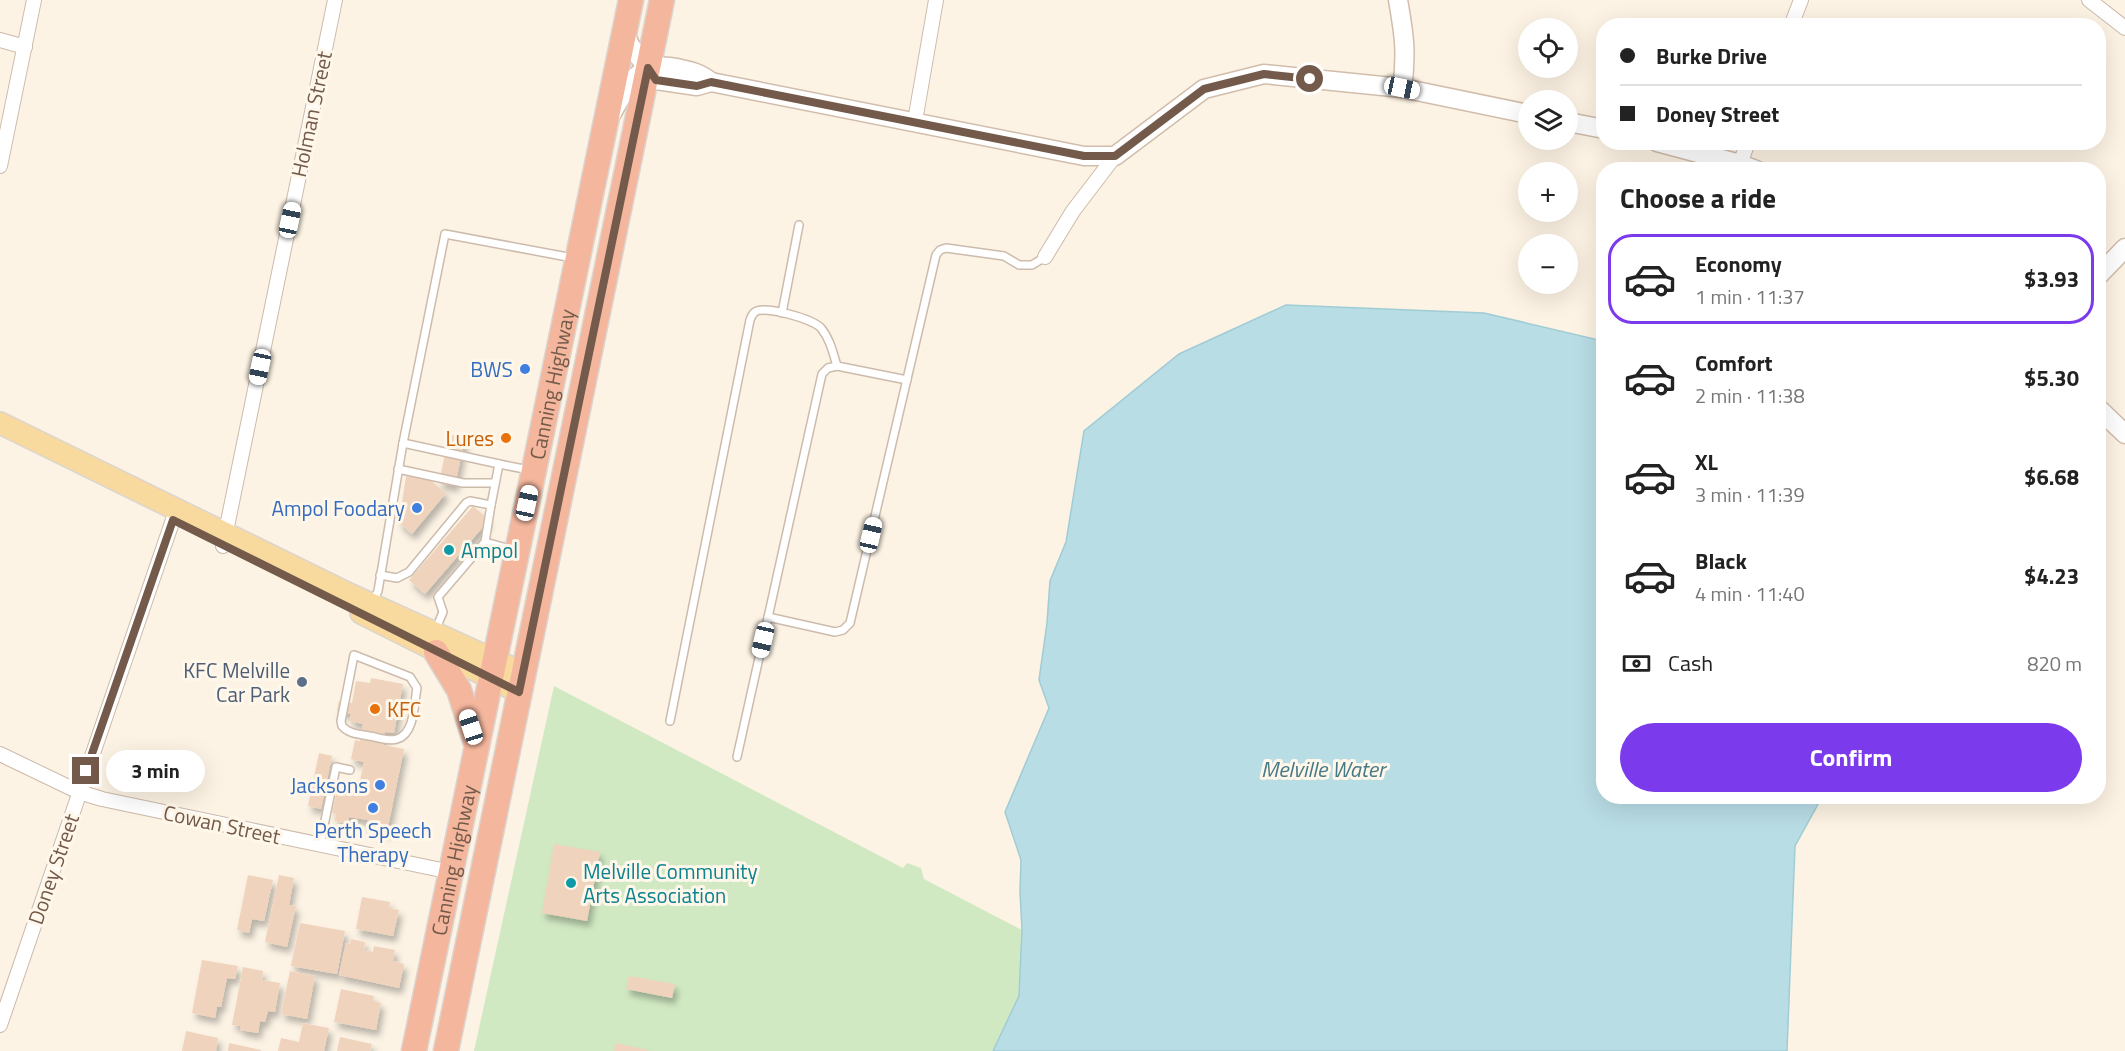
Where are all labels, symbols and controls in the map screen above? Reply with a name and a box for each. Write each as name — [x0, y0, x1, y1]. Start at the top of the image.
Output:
map controls — [1518, 18, 1578, 294]
button: locate — [1518, 18, 1578, 78]
text: Burke Drive — [1656, 39, 1767, 73]
street label: Holman Street — [282, 47, 340, 180]
route start — [1296, 65, 1323, 92]
car — [1383, 75, 1421, 101]
button: layers — [1518, 90, 1578, 150]
text: Doney Street — [1656, 97, 1779, 131]
button: + — [1518, 162, 1578, 222]
text: Choose a ride — [1620, 177, 1776, 218]
car — [277, 201, 303, 239]
button: − — [1518, 234, 1578, 294]
text: Economy — [1695, 247, 1782, 281]
icon: car — [1623, 252, 1677, 306]
text: $3.93 — [2024, 262, 2079, 296]
text: 1 min · 11:37 — [1695, 281, 1805, 312]
street label: Canning Highway — [521, 306, 583, 462]
text: Comfort — [1695, 346, 1773, 380]
car — [247, 348, 273, 386]
icon: car — [1623, 351, 1677, 405]
place label: BWS — [470, 353, 513, 385]
text: $5.30 — [2024, 361, 2079, 395]
marker: BWS — [518, 362, 532, 376]
text: 2 min · 11:38 — [1695, 380, 1805, 411]
place label: Lures — [445, 422, 494, 454]
marker: Lures — [499, 431, 513, 445]
text: XL — [1695, 445, 1718, 479]
icon: car — [1623, 450, 1677, 504]
text: $6.68 — [2024, 460, 2079, 494]
text: 3 min · 11:39 — [1695, 479, 1805, 510]
car — [514, 484, 540, 522]
place label: Ampol Foodary — [271, 492, 405, 524]
marker: Ampol Foodary — [410, 501, 424, 515]
car — [858, 515, 884, 555]
place label: Ampol — [461, 534, 518, 566]
marker: Ampol — [442, 543, 456, 557]
text: Black — [1695, 544, 1747, 578]
icon: car — [1623, 549, 1677, 603]
text: $4.23 — [2024, 559, 2079, 593]
text: 4 min · 11:40 — [1695, 578, 1805, 609]
car — [750, 620, 776, 660]
text: Cash — [1668, 646, 1713, 680]
icon: cash — [1620, 647, 1653, 680]
text: 820 m — [2027, 648, 2082, 679]
place label: KFC Melville Car Park — [183, 654, 290, 710]
marker: KFC Melville Car Park — [295, 675, 309, 689]
place label: KFC — [387, 693, 421, 725]
marker: KFC — [368, 702, 382, 716]
car — [457, 707, 485, 747]
button: Confirm — [1620, 723, 2082, 792]
callout: 3 min — [107, 750, 206, 792]
water label: Melville Water — [1261, 752, 1388, 786]
text: 3 min — [131, 755, 180, 786]
route end — [72, 757, 99, 784]
place label: Jacksons — [290, 769, 368, 801]
marker: Jacksons — [373, 778, 387, 792]
street label: Canning Highway — [422, 782, 485, 938]
street label: Cowan Street — [161, 796, 284, 852]
marker: Perth Speech Therapy — [366, 801, 380, 815]
street label: Doney Street — [19, 809, 87, 929]
place label: Perth Speech Therapy — [314, 814, 432, 870]
place label: Melville Community Arts Association — [583, 855, 758, 911]
marker: Melville Community Arts Association — [564, 876, 578, 890]

